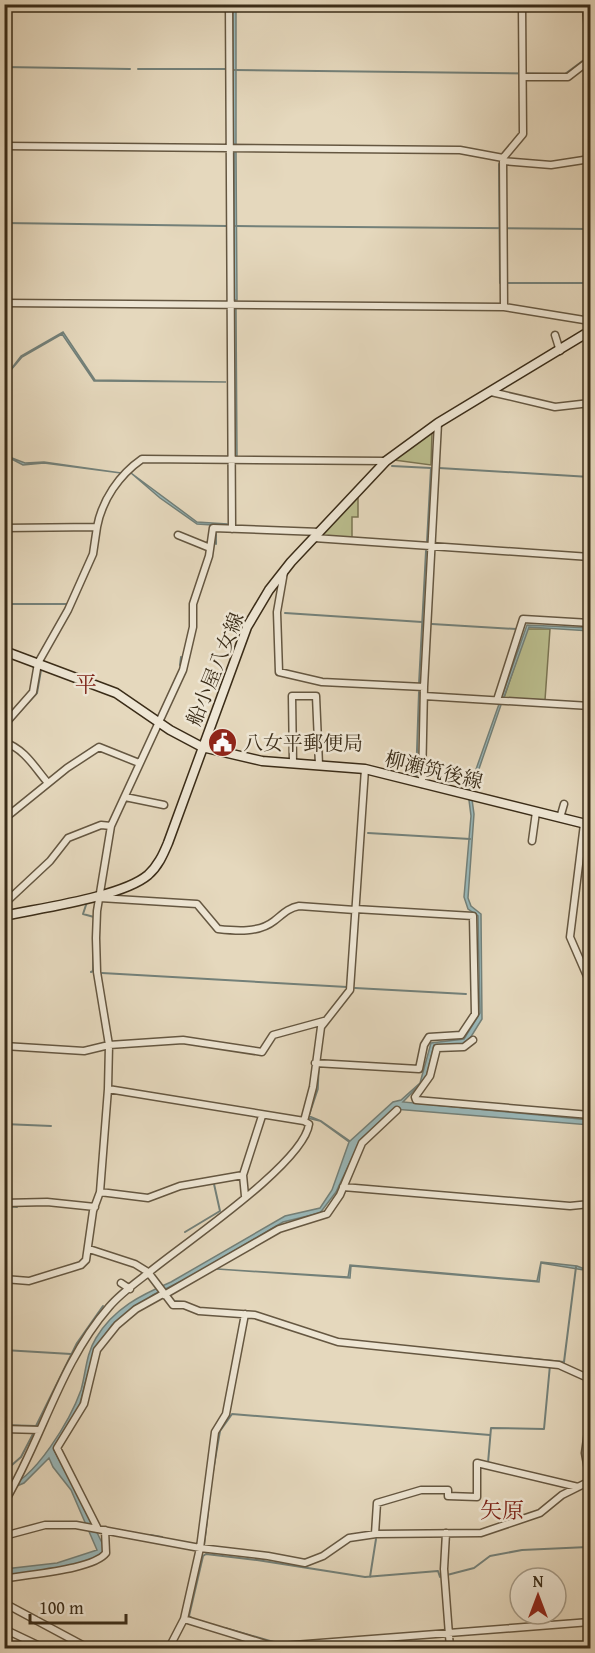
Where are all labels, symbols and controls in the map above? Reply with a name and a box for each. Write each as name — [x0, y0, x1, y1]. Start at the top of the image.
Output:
street label: 船小屋八女線 — [179, 608, 250, 730]
district label: 平 — [75, 668, 97, 700]
public building icon: 八女平郵便局 — [206, 727, 238, 759]
place label: 八女平郵便局 — [243, 728, 363, 757]
street label: 柳瀬筑後線 — [382, 743, 486, 796]
district label: 矢原 — [480, 1494, 524, 1526]
north arrow — [508, 1566, 568, 1626]
text: N — [533, 1569, 544, 1593]
scale bar — [30, 1587, 126, 1625]
text: 100 m — [39, 1594, 84, 1621]

